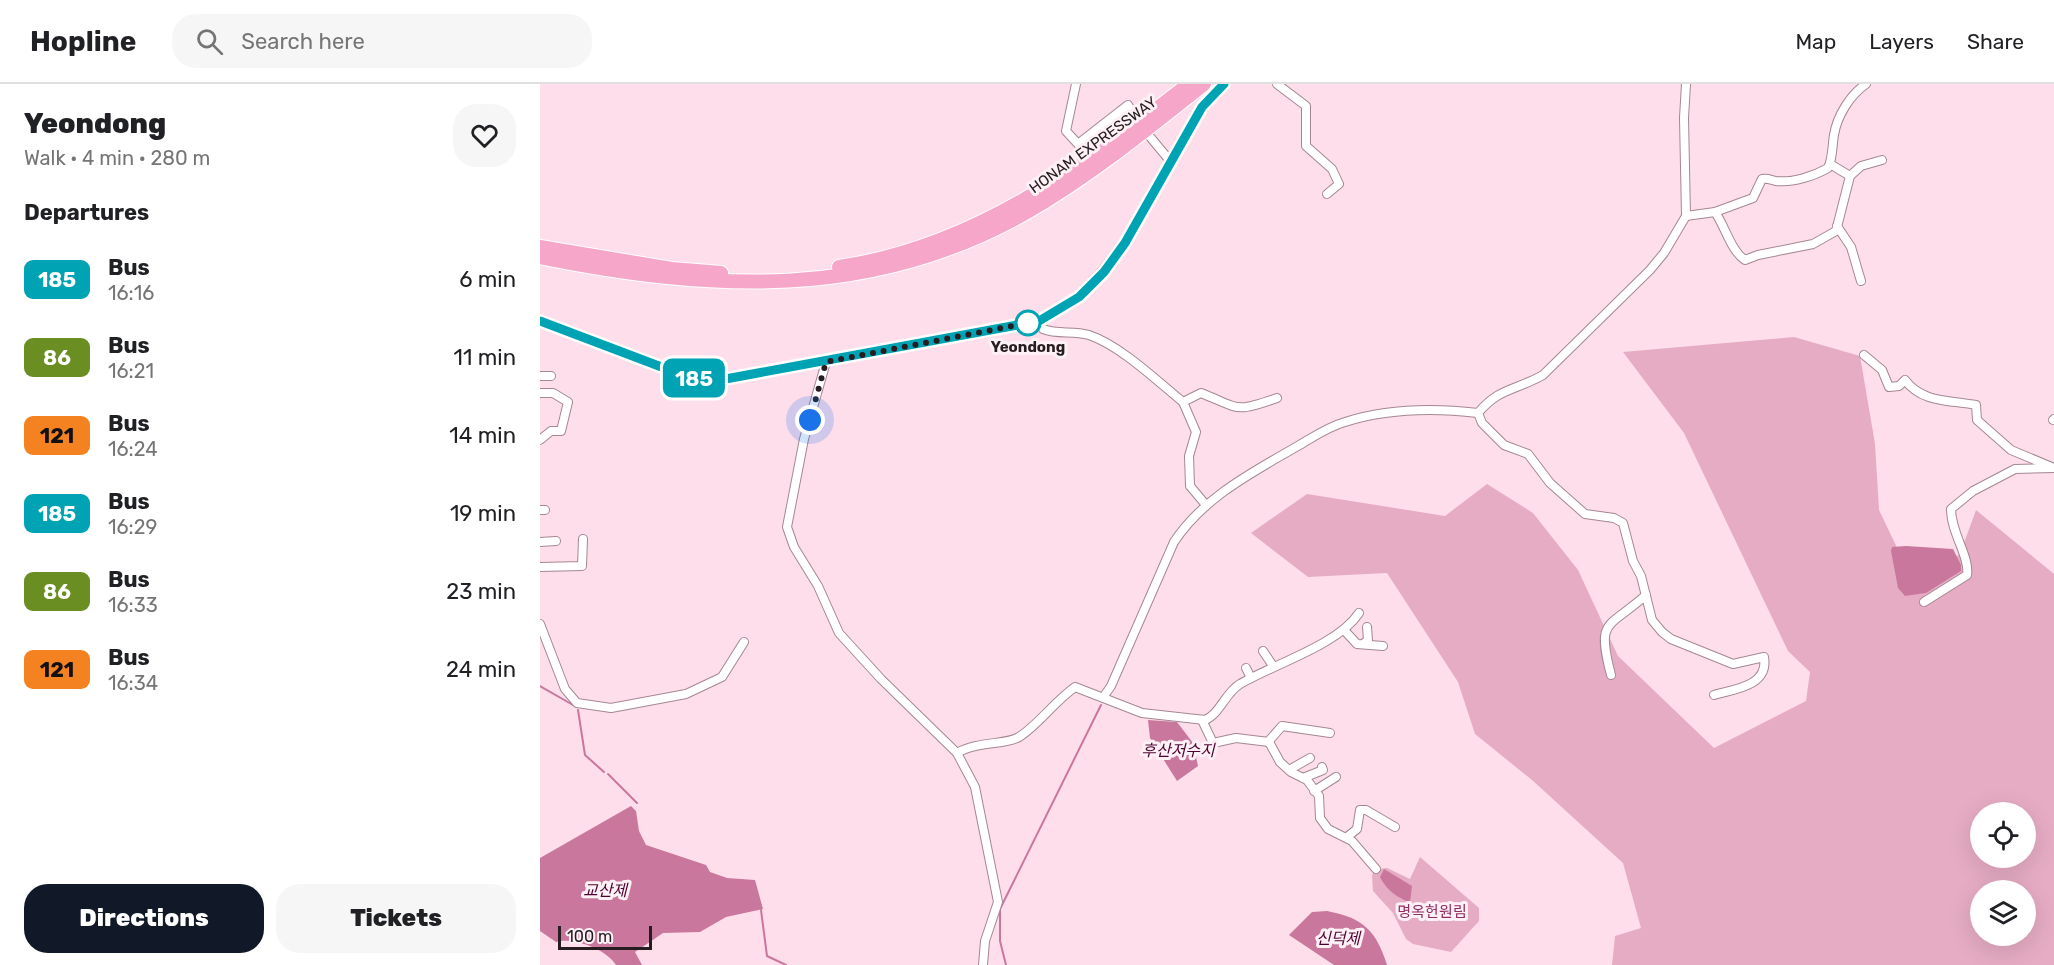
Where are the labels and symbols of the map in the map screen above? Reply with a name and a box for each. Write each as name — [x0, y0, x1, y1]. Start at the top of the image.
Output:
street label: HONAM EXPRESSWAY — [1026, 93, 1160, 197]
marker: Yeondong — [1015, 310, 1041, 336]
place label: Yeondong — [991, 338, 1065, 356]
line badge: 185 — [660, 358, 729, 398]
your location — [795, 405, 825, 435]
water label: 후산저수지 — [1141, 741, 1216, 760]
water label: 교산제 — [583, 881, 629, 900]
park label: 명옥헌원림 — [1397, 903, 1467, 921]
scale bar — [558, 923, 652, 950]
water label: 신덕제 — [1316, 929, 1362, 948]

